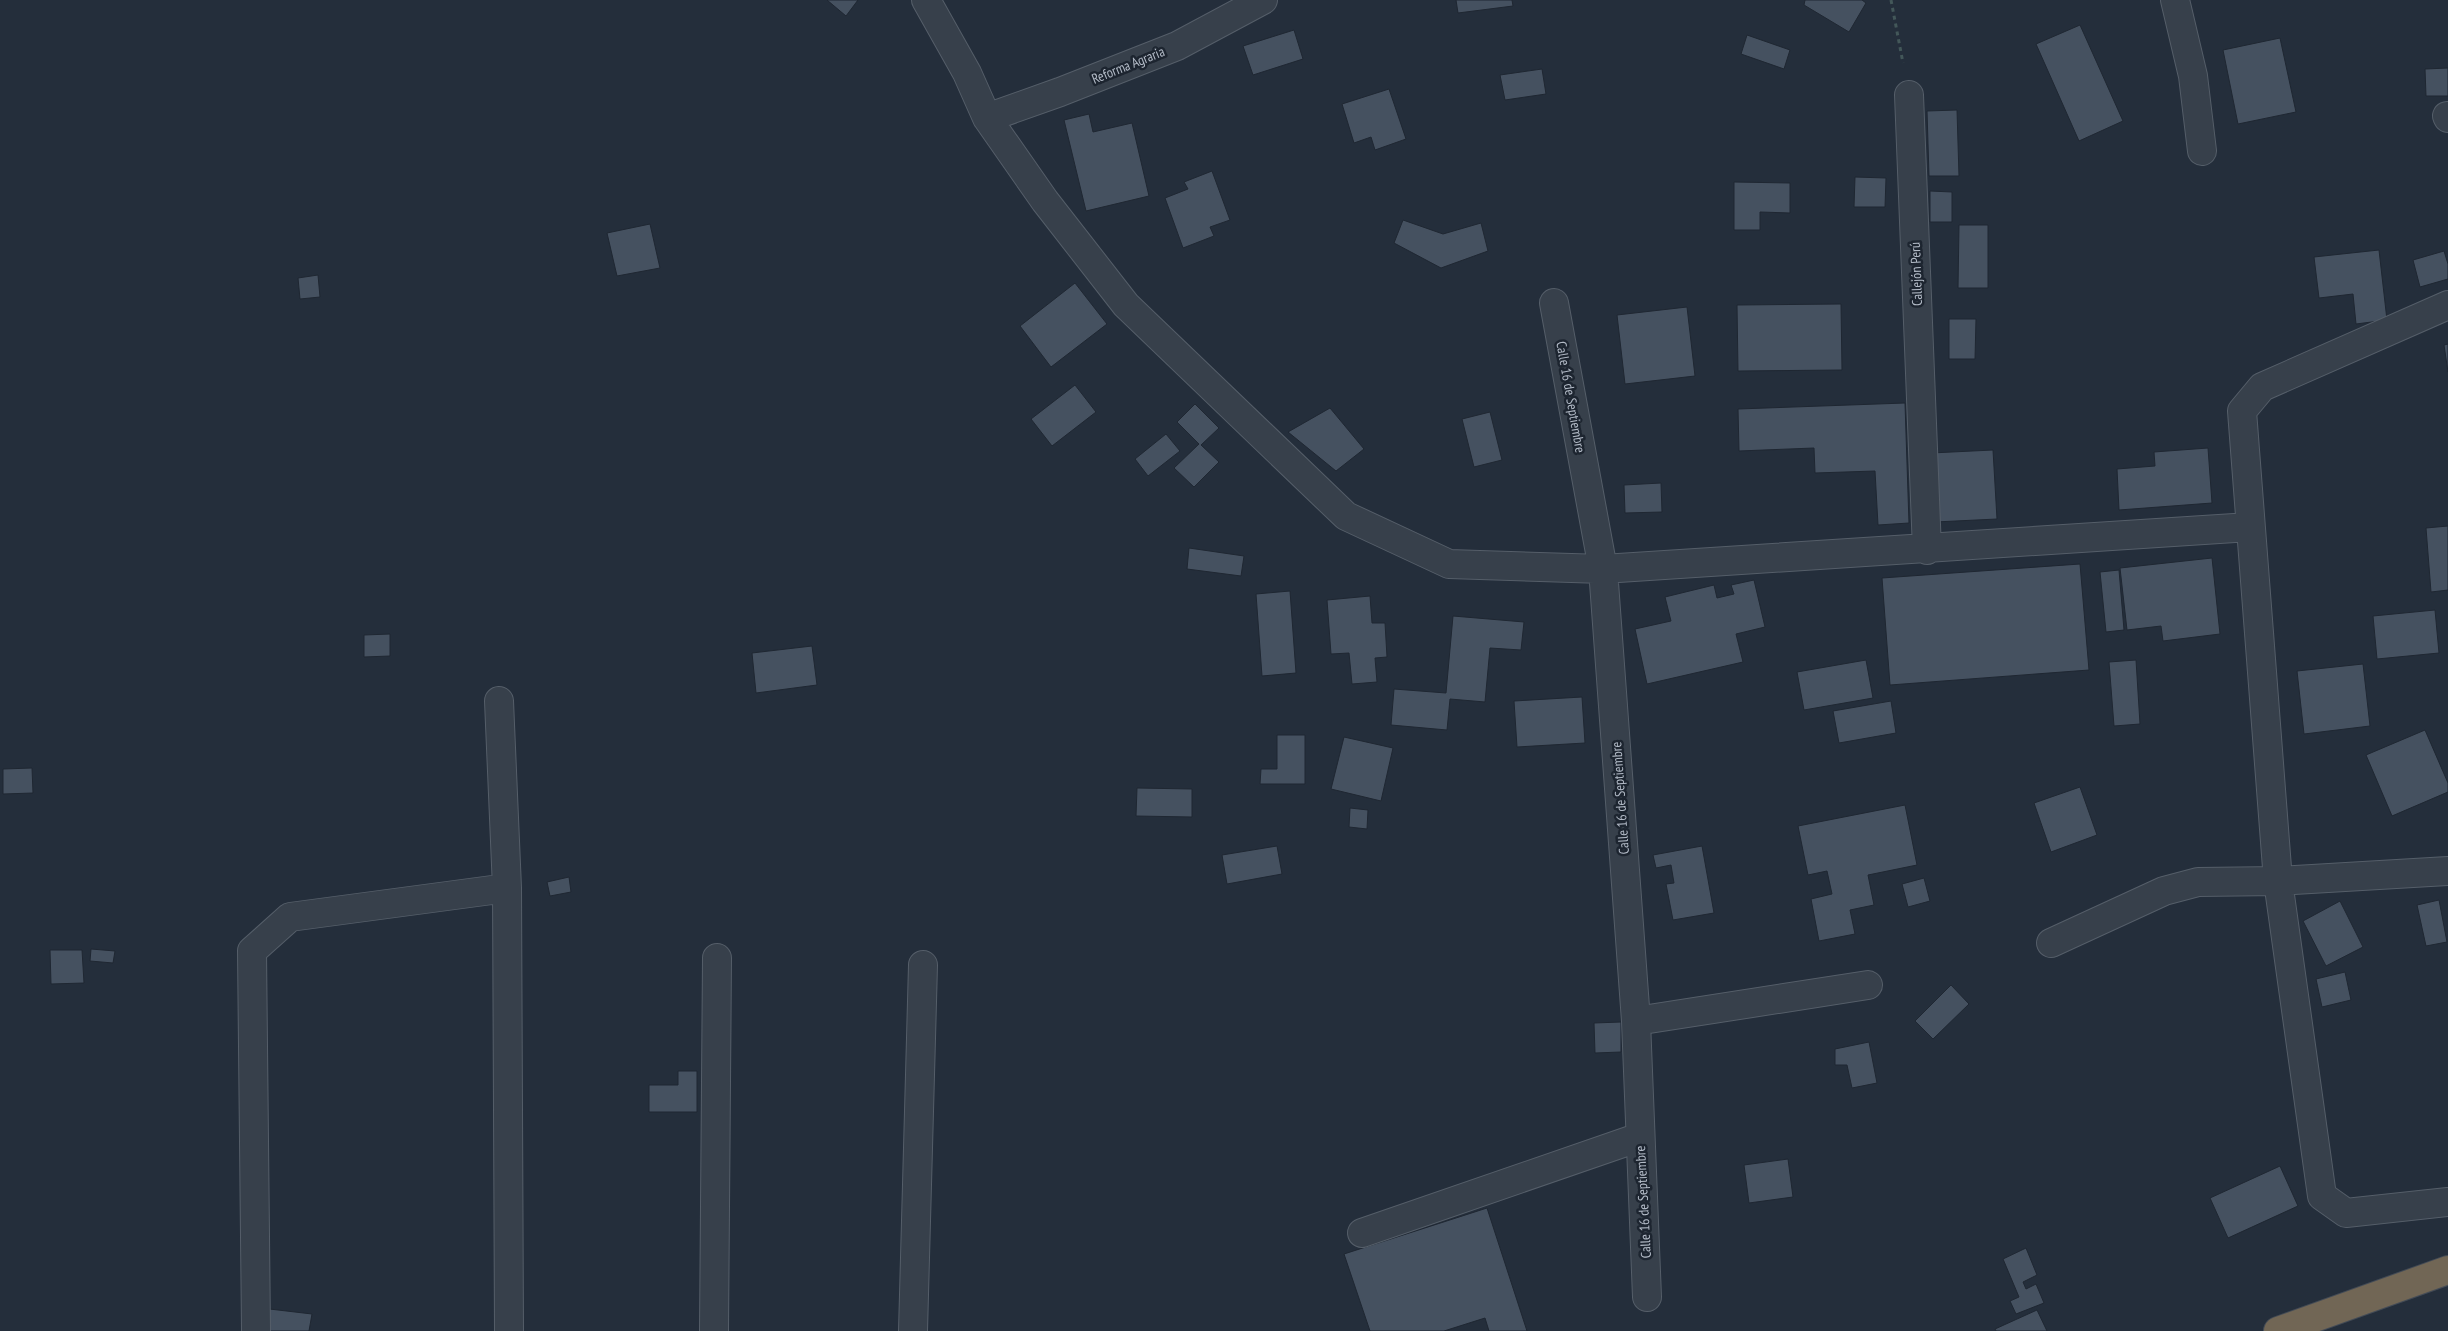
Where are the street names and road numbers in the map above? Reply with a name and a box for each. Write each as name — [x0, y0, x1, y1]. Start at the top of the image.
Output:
street label: Reforma Agraria — [1089, 42, 1167, 88]
street label: Callejón Perú — [1906, 242, 1926, 306]
street label: Calle 16 de Septiembre — [1552, 340, 1590, 454]
street label: Calle 16 de Septiembre — [1607, 741, 1633, 855]
street label: Calle 16 de Septiembre — [1631, 1145, 1655, 1259]

